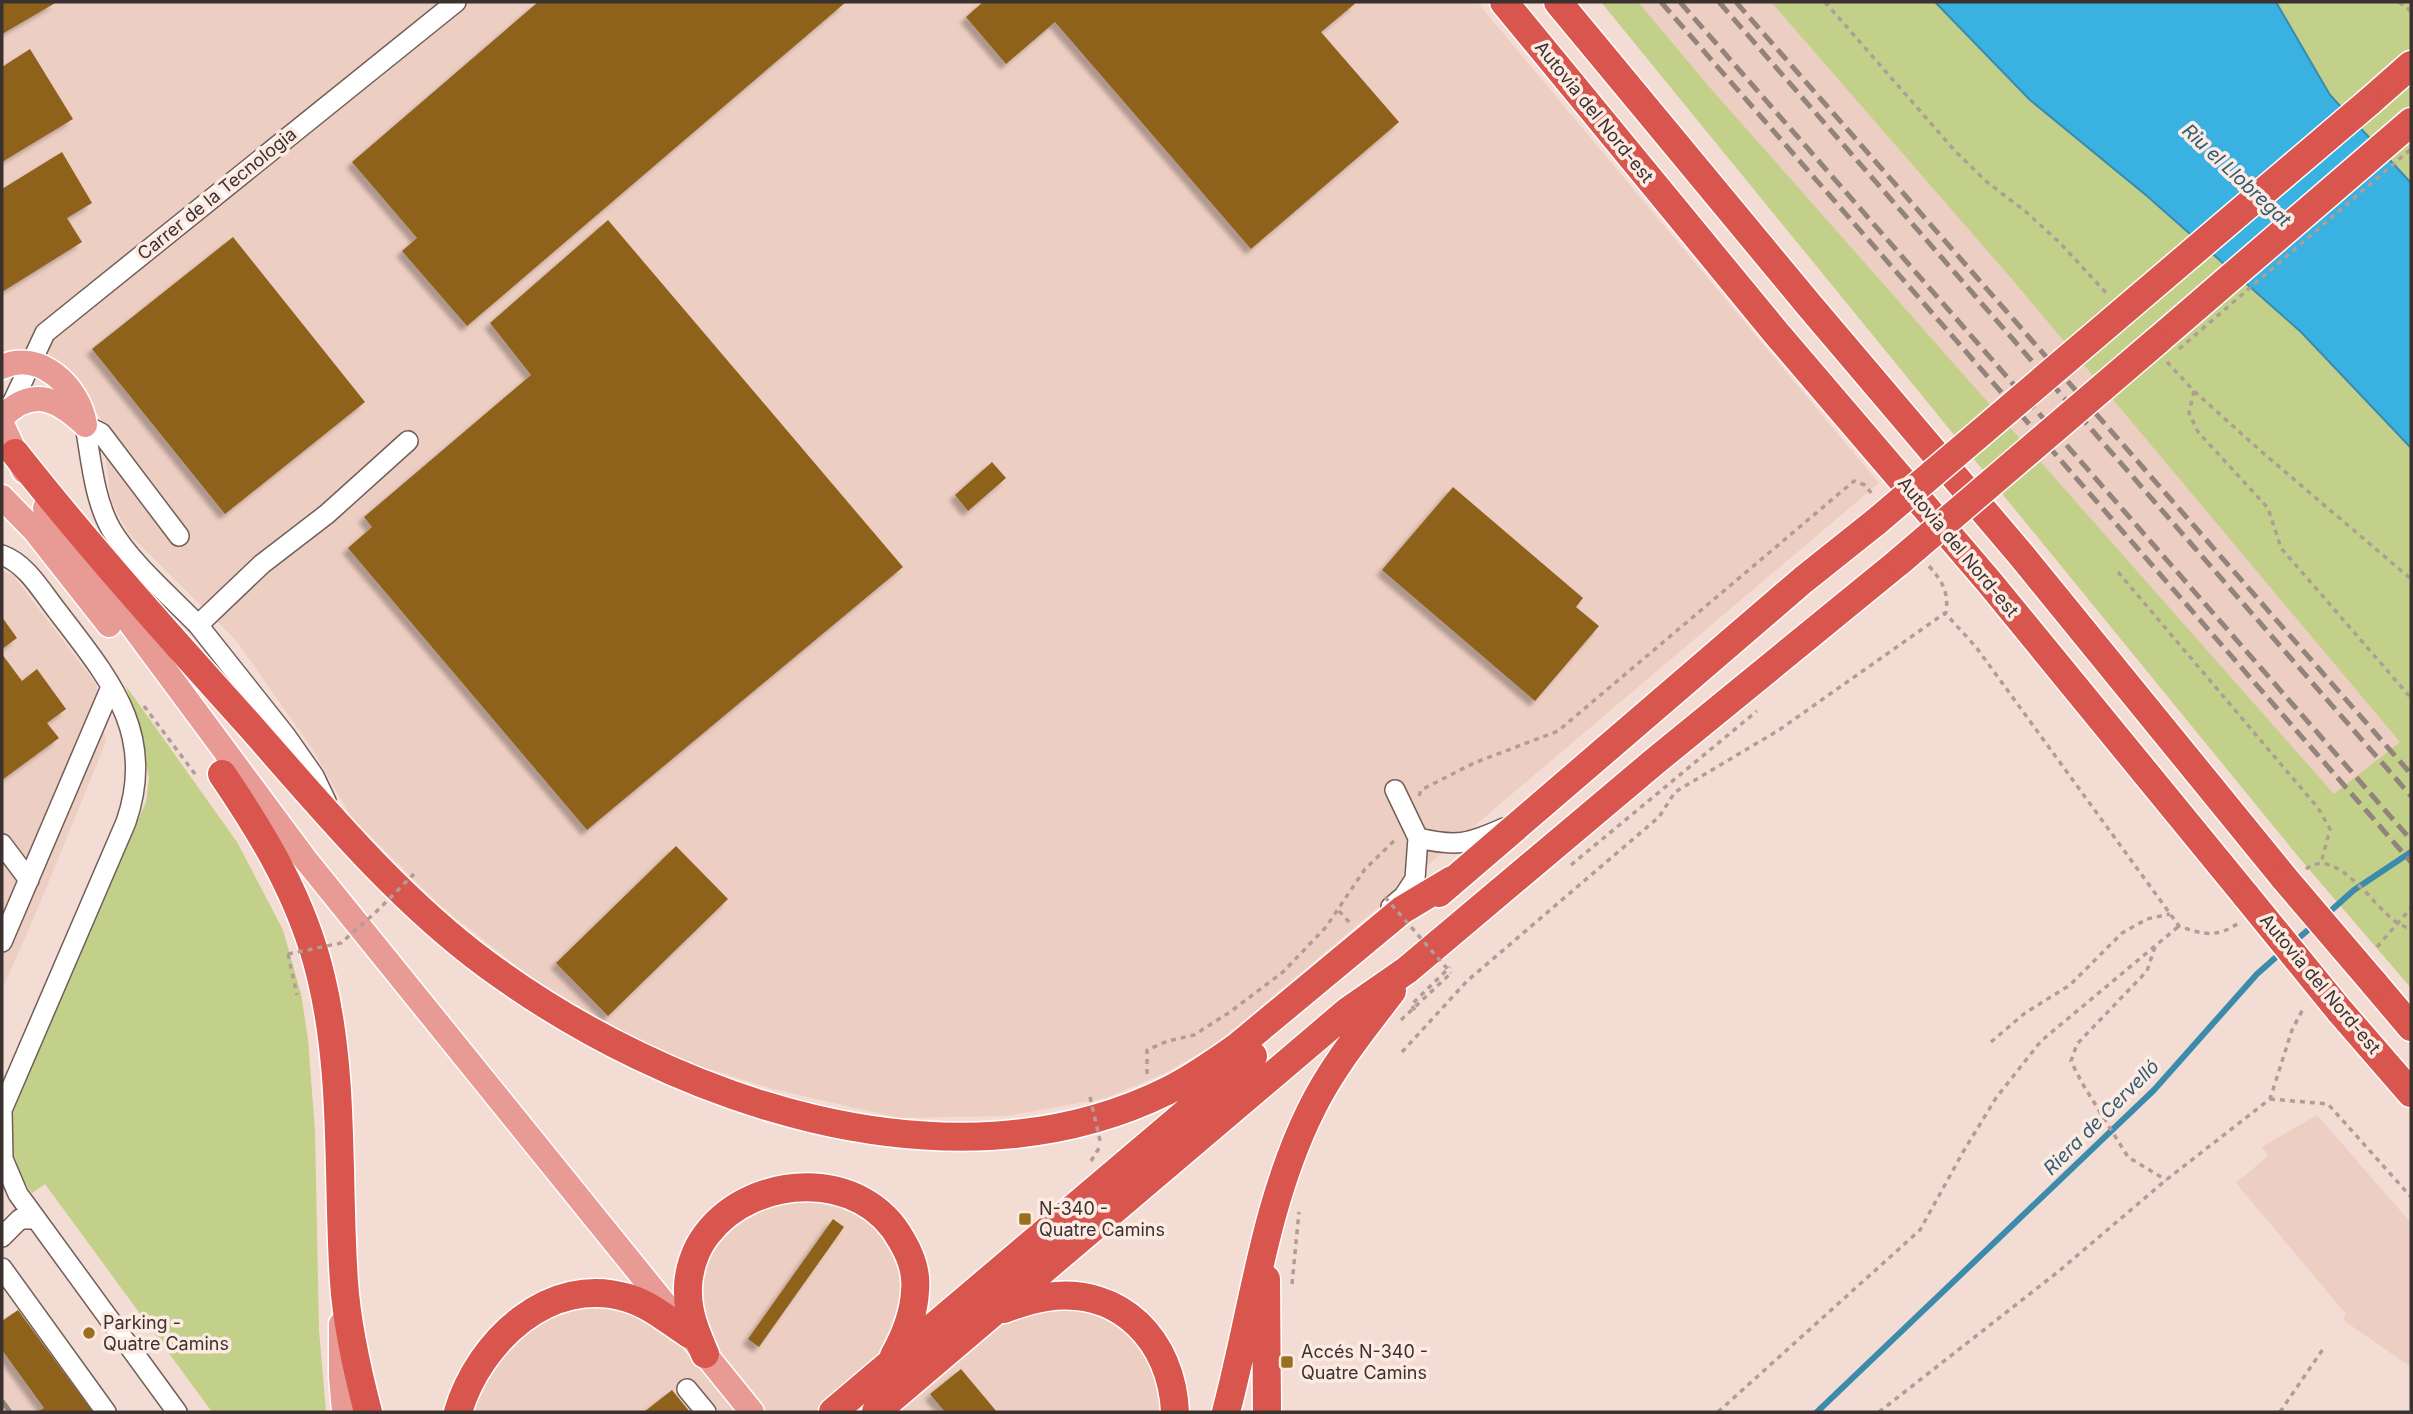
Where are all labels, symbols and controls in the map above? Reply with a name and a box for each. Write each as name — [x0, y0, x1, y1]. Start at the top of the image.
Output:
street label: Autovia del Nord-est — [1531, 37, 1658, 187]
water label: Riu el Llobregat — [2178, 119, 2296, 232]
street label: Carrer de la Tecnologia — [133, 123, 300, 264]
street label: Autovia del Nord-est — [1894, 473, 2023, 621]
street label: Autovia del Nord-est — [2256, 910, 2385, 1058]
water label: Riera de Cervelló — [2039, 1055, 2164, 1180]
place label: N-340 - Quatre Camins — [1039, 1198, 1165, 1240]
marker: N-340 - Quatre Camins — [1017, 1211, 1033, 1227]
place label: Parking - Quatre Camins — [103, 1312, 229, 1354]
marker: Parking - Quatre Camins — [81, 1325, 97, 1341]
place label: Accés N-340 - Quatre Camins — [1301, 1341, 1428, 1383]
marker: Accés N-340 - Quatre Camins — [1279, 1354, 1295, 1370]

